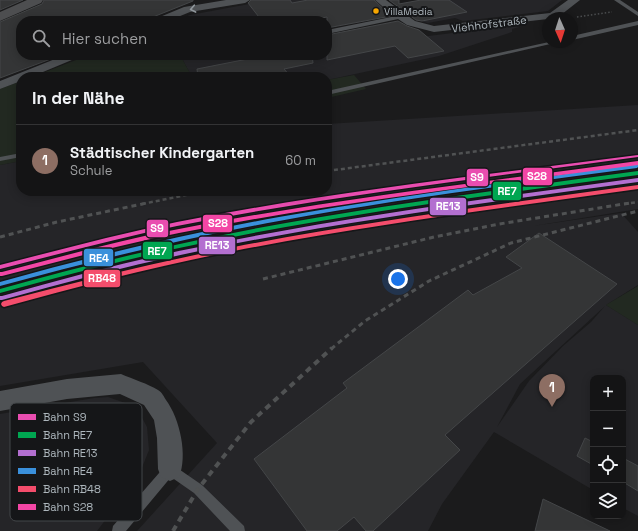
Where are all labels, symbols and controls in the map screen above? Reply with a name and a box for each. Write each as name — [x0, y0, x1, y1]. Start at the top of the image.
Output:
one-way arrow — [190, 4, 196, 12]
place label: VillaMedia — [384, 5, 433, 18]
marker: VillaMedia — [371, 6, 381, 16]
street label: Viehhofstraße — [451, 12, 527, 36]
north arrow — [542, 12, 578, 48]
search box — [16, 16, 332, 60]
icon: search — [30, 27, 52, 49]
text: Hier suchen — [62, 29, 147, 48]
text: In der Nähe — [32, 87, 124, 109]
text: Städtischer Kindergarten — [70, 143, 254, 162]
text: 1 — [42, 152, 48, 169]
text: 60 m — [285, 152, 316, 169]
text: Schule — [70, 162, 112, 179]
line badge: S28 — [522, 167, 553, 186]
line badge: S9 — [466, 168, 489, 187]
text: S28 — [527, 169, 547, 183]
text: S9 — [470, 170, 484, 184]
line badge: RE7 — [492, 181, 522, 201]
text: RE7 — [497, 184, 517, 198]
line badge: RE13 — [429, 197, 467, 216]
text: RE13 — [436, 199, 461, 213]
line badge: S28 — [202, 214, 233, 233]
text: S28 — [208, 216, 228, 230]
line badge: S9 — [146, 219, 169, 238]
text: S9 — [150, 221, 164, 235]
line badge: RE13 — [198, 236, 236, 255]
text: RE13 — [205, 238, 230, 252]
line badge: RE7 — [142, 241, 173, 260]
text: RE7 — [147, 244, 167, 258]
line badge: RE4 — [83, 248, 114, 267]
text: RE4 — [89, 251, 109, 265]
line badge: RB48 — [83, 269, 121, 288]
your location — [388, 269, 408, 289]
text: RB48 — [88, 271, 116, 285]
pin: 1 — [539, 374, 565, 407]
map controls — [590, 375, 626, 519]
button: + — [590, 375, 626, 411]
legend — [10, 403, 142, 521]
text: Bahn S9 — [43, 410, 87, 424]
button: − — [590, 411, 626, 447]
text: Bahn RE7 — [43, 428, 92, 442]
text: Bahn RE13 — [43, 446, 98, 460]
button: locate — [590, 447, 626, 483]
text: Bahn RE4 — [43, 464, 93, 478]
text: Bahn RB48 — [43, 482, 101, 496]
button: layers — [590, 483, 626, 519]
text: Bahn S28 — [43, 500, 93, 514]

